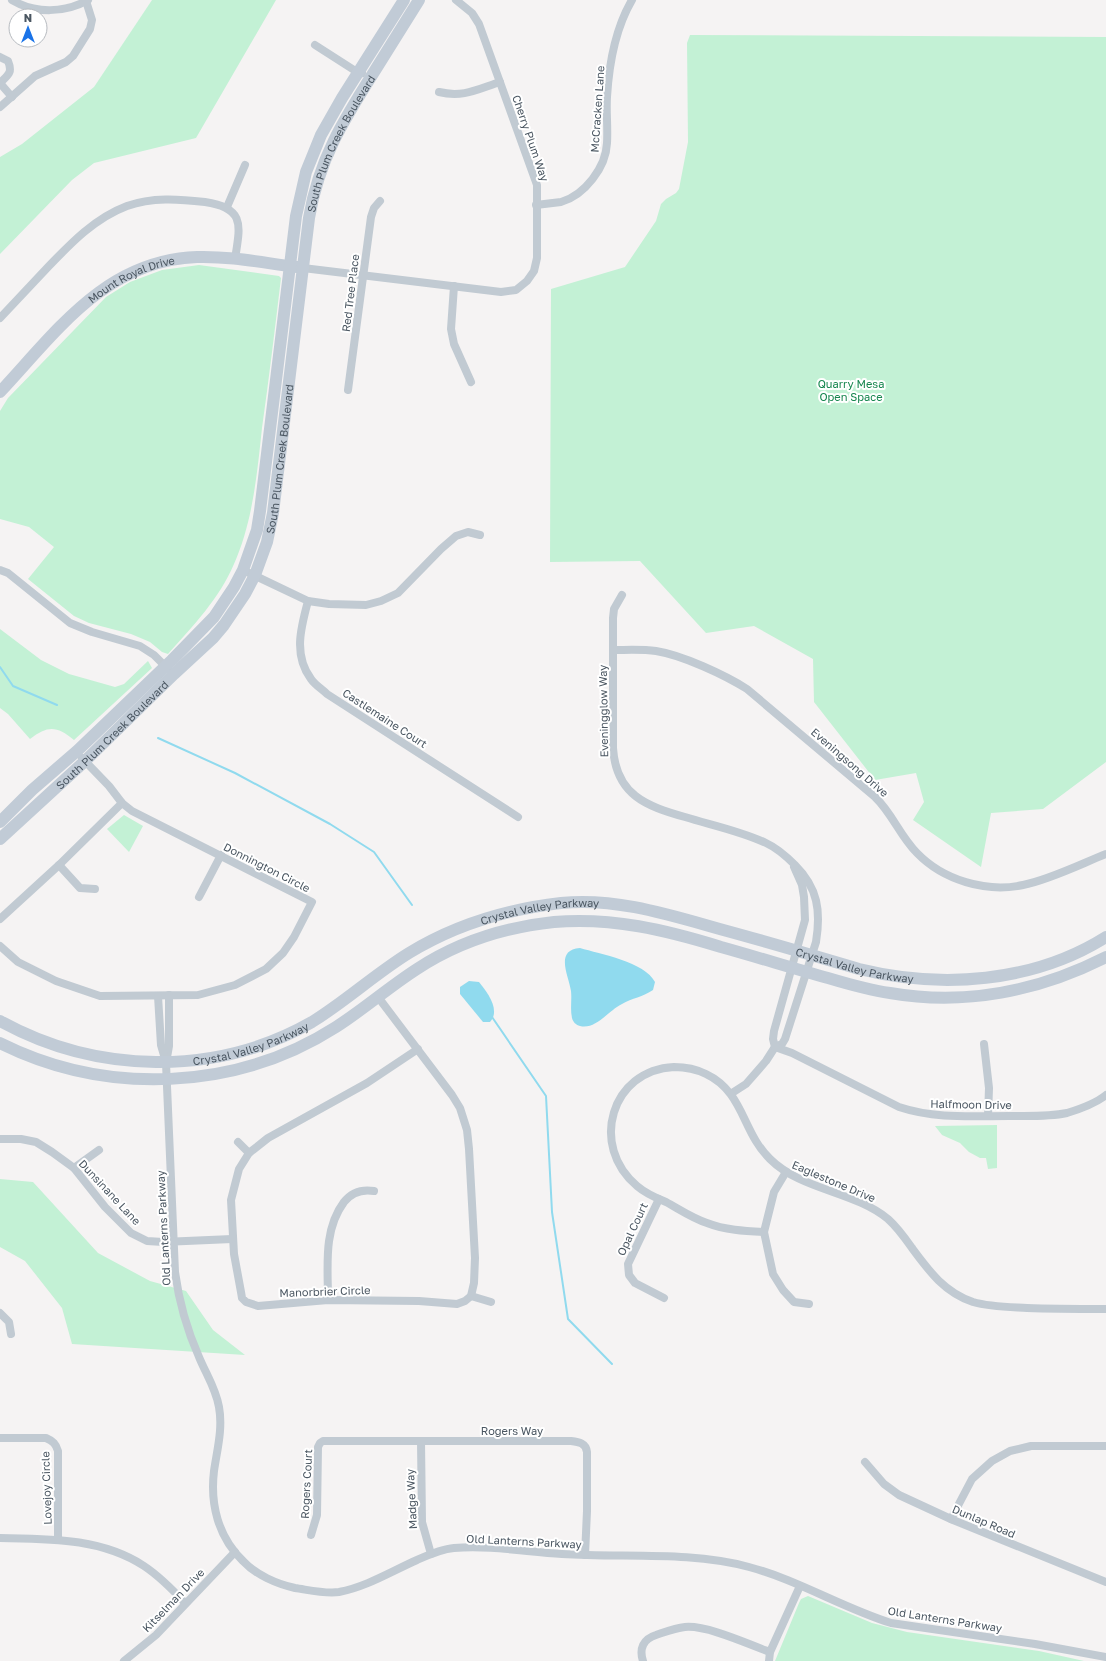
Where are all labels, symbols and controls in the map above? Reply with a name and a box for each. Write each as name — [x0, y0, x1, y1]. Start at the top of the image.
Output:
north arrow — [8, 8, 48, 48]
text: N — [24, 11, 32, 24]
street label: McCracken Lane — [587, 65, 607, 153]
street label: South Plum Creek Boulevard — [304, 72, 377, 213]
street label: Cherry Plum Way — [510, 93, 552, 183]
street label: Mount Royal Drive — [85, 253, 176, 305]
street label: Red Tree Place — [339, 253, 361, 333]
park label: Quarry Mesa Open Space — [818, 377, 884, 403]
street label: South Plum Creek Boulevard — [262, 383, 295, 535]
street label: Eveningglow Way — [596, 665, 610, 757]
street label: South Plum Creek Boulevard — [53, 677, 170, 791]
street label: Castlemaine Court — [340, 686, 430, 750]
street label: Eveningsong Drive — [809, 725, 891, 799]
street label: Donnington Circle — [222, 840, 312, 894]
street label: Crystal Valley Parkway — [478, 895, 600, 927]
street label: Crystal Valley Parkway — [794, 944, 914, 985]
street label: Crystal Valley Parkway — [192, 1019, 310, 1067]
street label: Halfmoon Drive — [930, 1097, 1012, 1111]
street label: Dunsinane Lane — [76, 1157, 144, 1227]
street label: Eaglestone Drive — [790, 1158, 878, 1204]
street label: Old Lanterns Parkway — [153, 1170, 173, 1286]
street label: Opal Court — [614, 1200, 650, 1258]
street label: Manorbrier Circle — [279, 1283, 371, 1299]
street label: Rogers Way — [481, 1424, 543, 1437]
street label: Rogers Court — [298, 1449, 314, 1519]
street label: Lovejoy Circle — [38, 1451, 54, 1525]
street label: Madge Way — [403, 1468, 419, 1530]
street label: Dunlap Road — [950, 1502, 1018, 1540]
street label: Old Lanterns Parkway — [466, 1531, 582, 1551]
street label: Kitselman Drive — [139, 1565, 207, 1635]
street label: Old Lanterns Parkway — [887, 1604, 1003, 1634]

